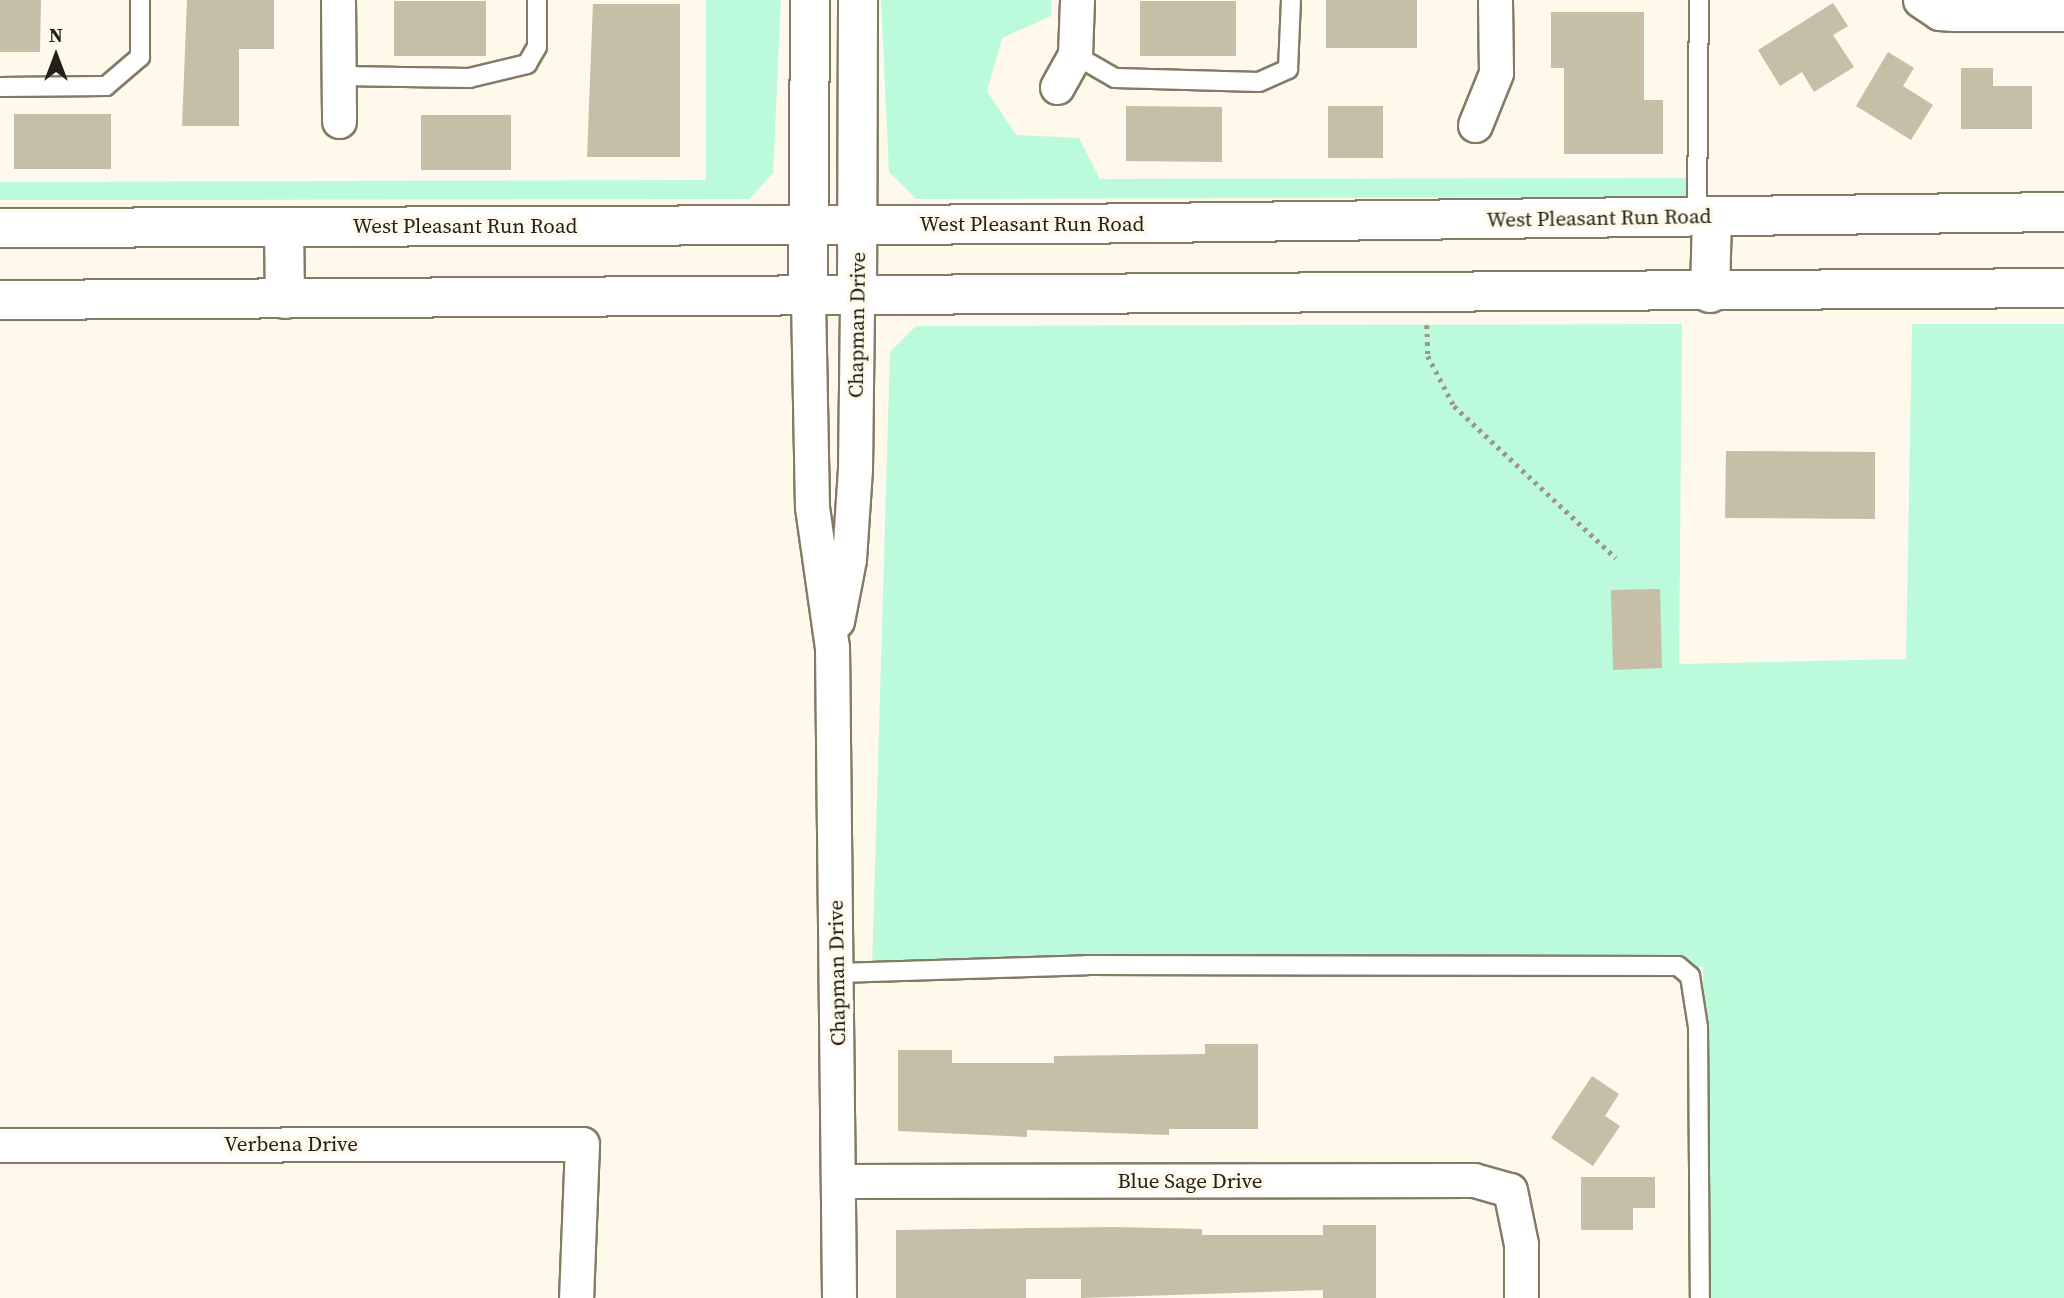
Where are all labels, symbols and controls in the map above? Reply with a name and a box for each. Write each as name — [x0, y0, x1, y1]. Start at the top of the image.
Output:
north arrow — [21, 21, 91, 91]
text: N — [49, 22, 63, 48]
street label: West Pleasant Run Road — [1486, 203, 1712, 233]
street label: West Pleasant Run Road — [920, 211, 1144, 237]
street label: West Pleasant Run Road — [353, 213, 577, 239]
street label: Chapman Drive — [843, 252, 871, 398]
street label: Chapman Drive — [823, 900, 851, 1046]
street label: Verbena Drive — [224, 1131, 358, 1157]
street label: Blue Sage Drive — [1118, 1168, 1262, 1194]

